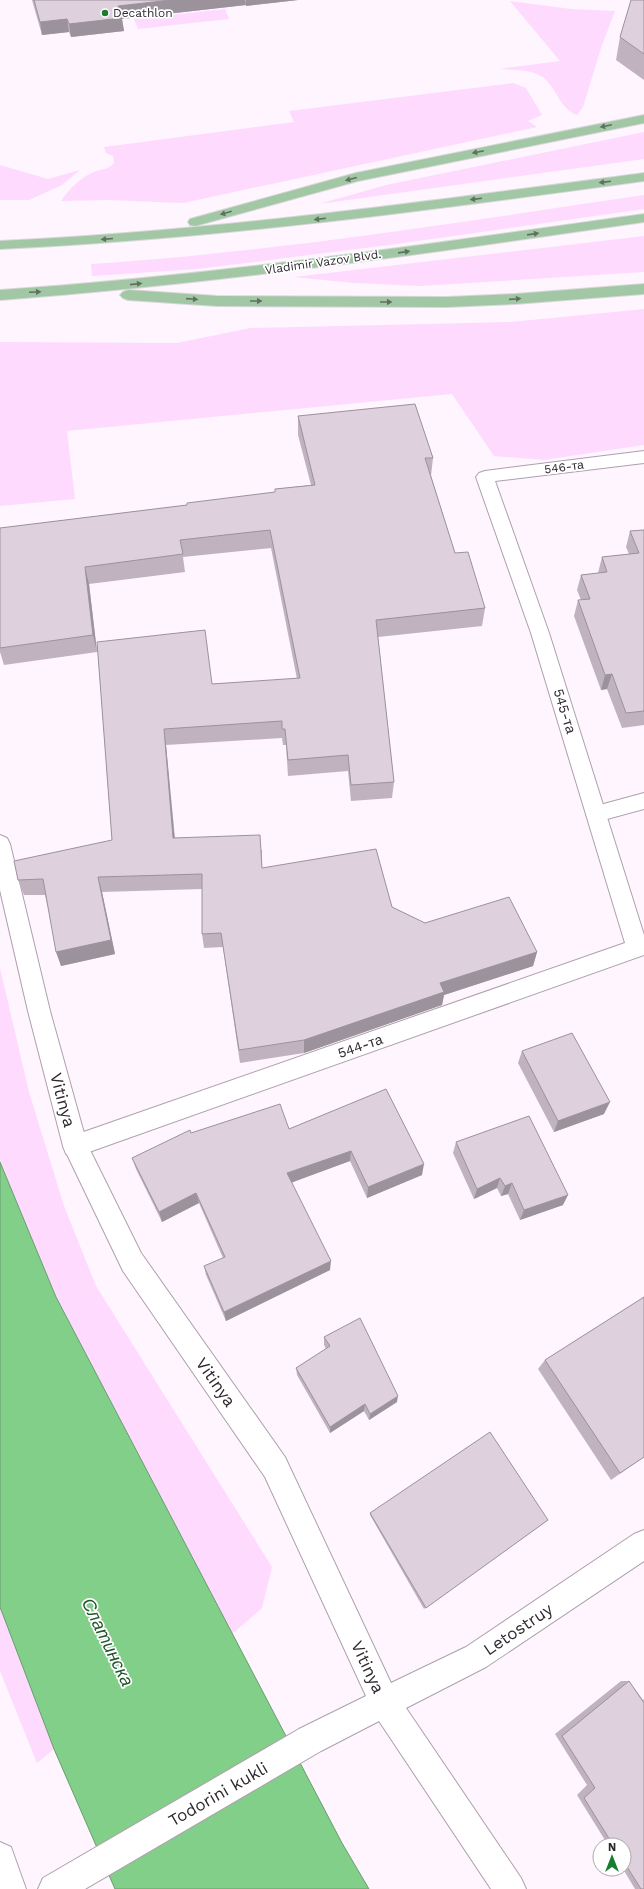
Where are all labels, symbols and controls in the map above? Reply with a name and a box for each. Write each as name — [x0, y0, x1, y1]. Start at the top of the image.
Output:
place label: Decathlon — [113, 6, 173, 20]
marker: Decathlon — [100, 8, 110, 18]
one-way arrow — [600, 124, 612, 130]
one-way arrow — [472, 150, 485, 156]
one-way arrow — [345, 176, 357, 182]
one-way arrow — [599, 179, 611, 185]
one-way arrow — [470, 196, 483, 202]
one-way arrow — [220, 210, 232, 216]
one-way arrow — [314, 216, 326, 222]
one-way arrow — [527, 231, 539, 237]
one-way arrow — [101, 236, 113, 243]
street label: Vladimir Vazov Blvd. — [264, 247, 382, 277]
one-way arrow — [398, 248, 410, 255]
one-way arrow — [130, 280, 142, 287]
one-way arrow — [29, 289, 41, 296]
one-way arrow — [186, 296, 198, 303]
one-way arrow — [509, 296, 522, 302]
one-way arrow — [250, 298, 263, 304]
one-way arrow — [380, 299, 393, 305]
street label: 546-та — [543, 458, 585, 476]
street label: 545-та — [551, 687, 579, 736]
street label: 544-та — [335, 1031, 385, 1061]
street label: Vitinya — [46, 1071, 80, 1130]
street label: Vitinya — [192, 1353, 240, 1411]
water label: Слатинска — [78, 1594, 138, 1690]
street label: Letostruy — [480, 1598, 557, 1659]
street label: Vitinya — [347, 1638, 389, 1697]
street label: Todorini kukli — [165, 1758, 271, 1830]
north arrow — [592, 1837, 632, 1877]
text: N — [608, 1841, 616, 1854]

